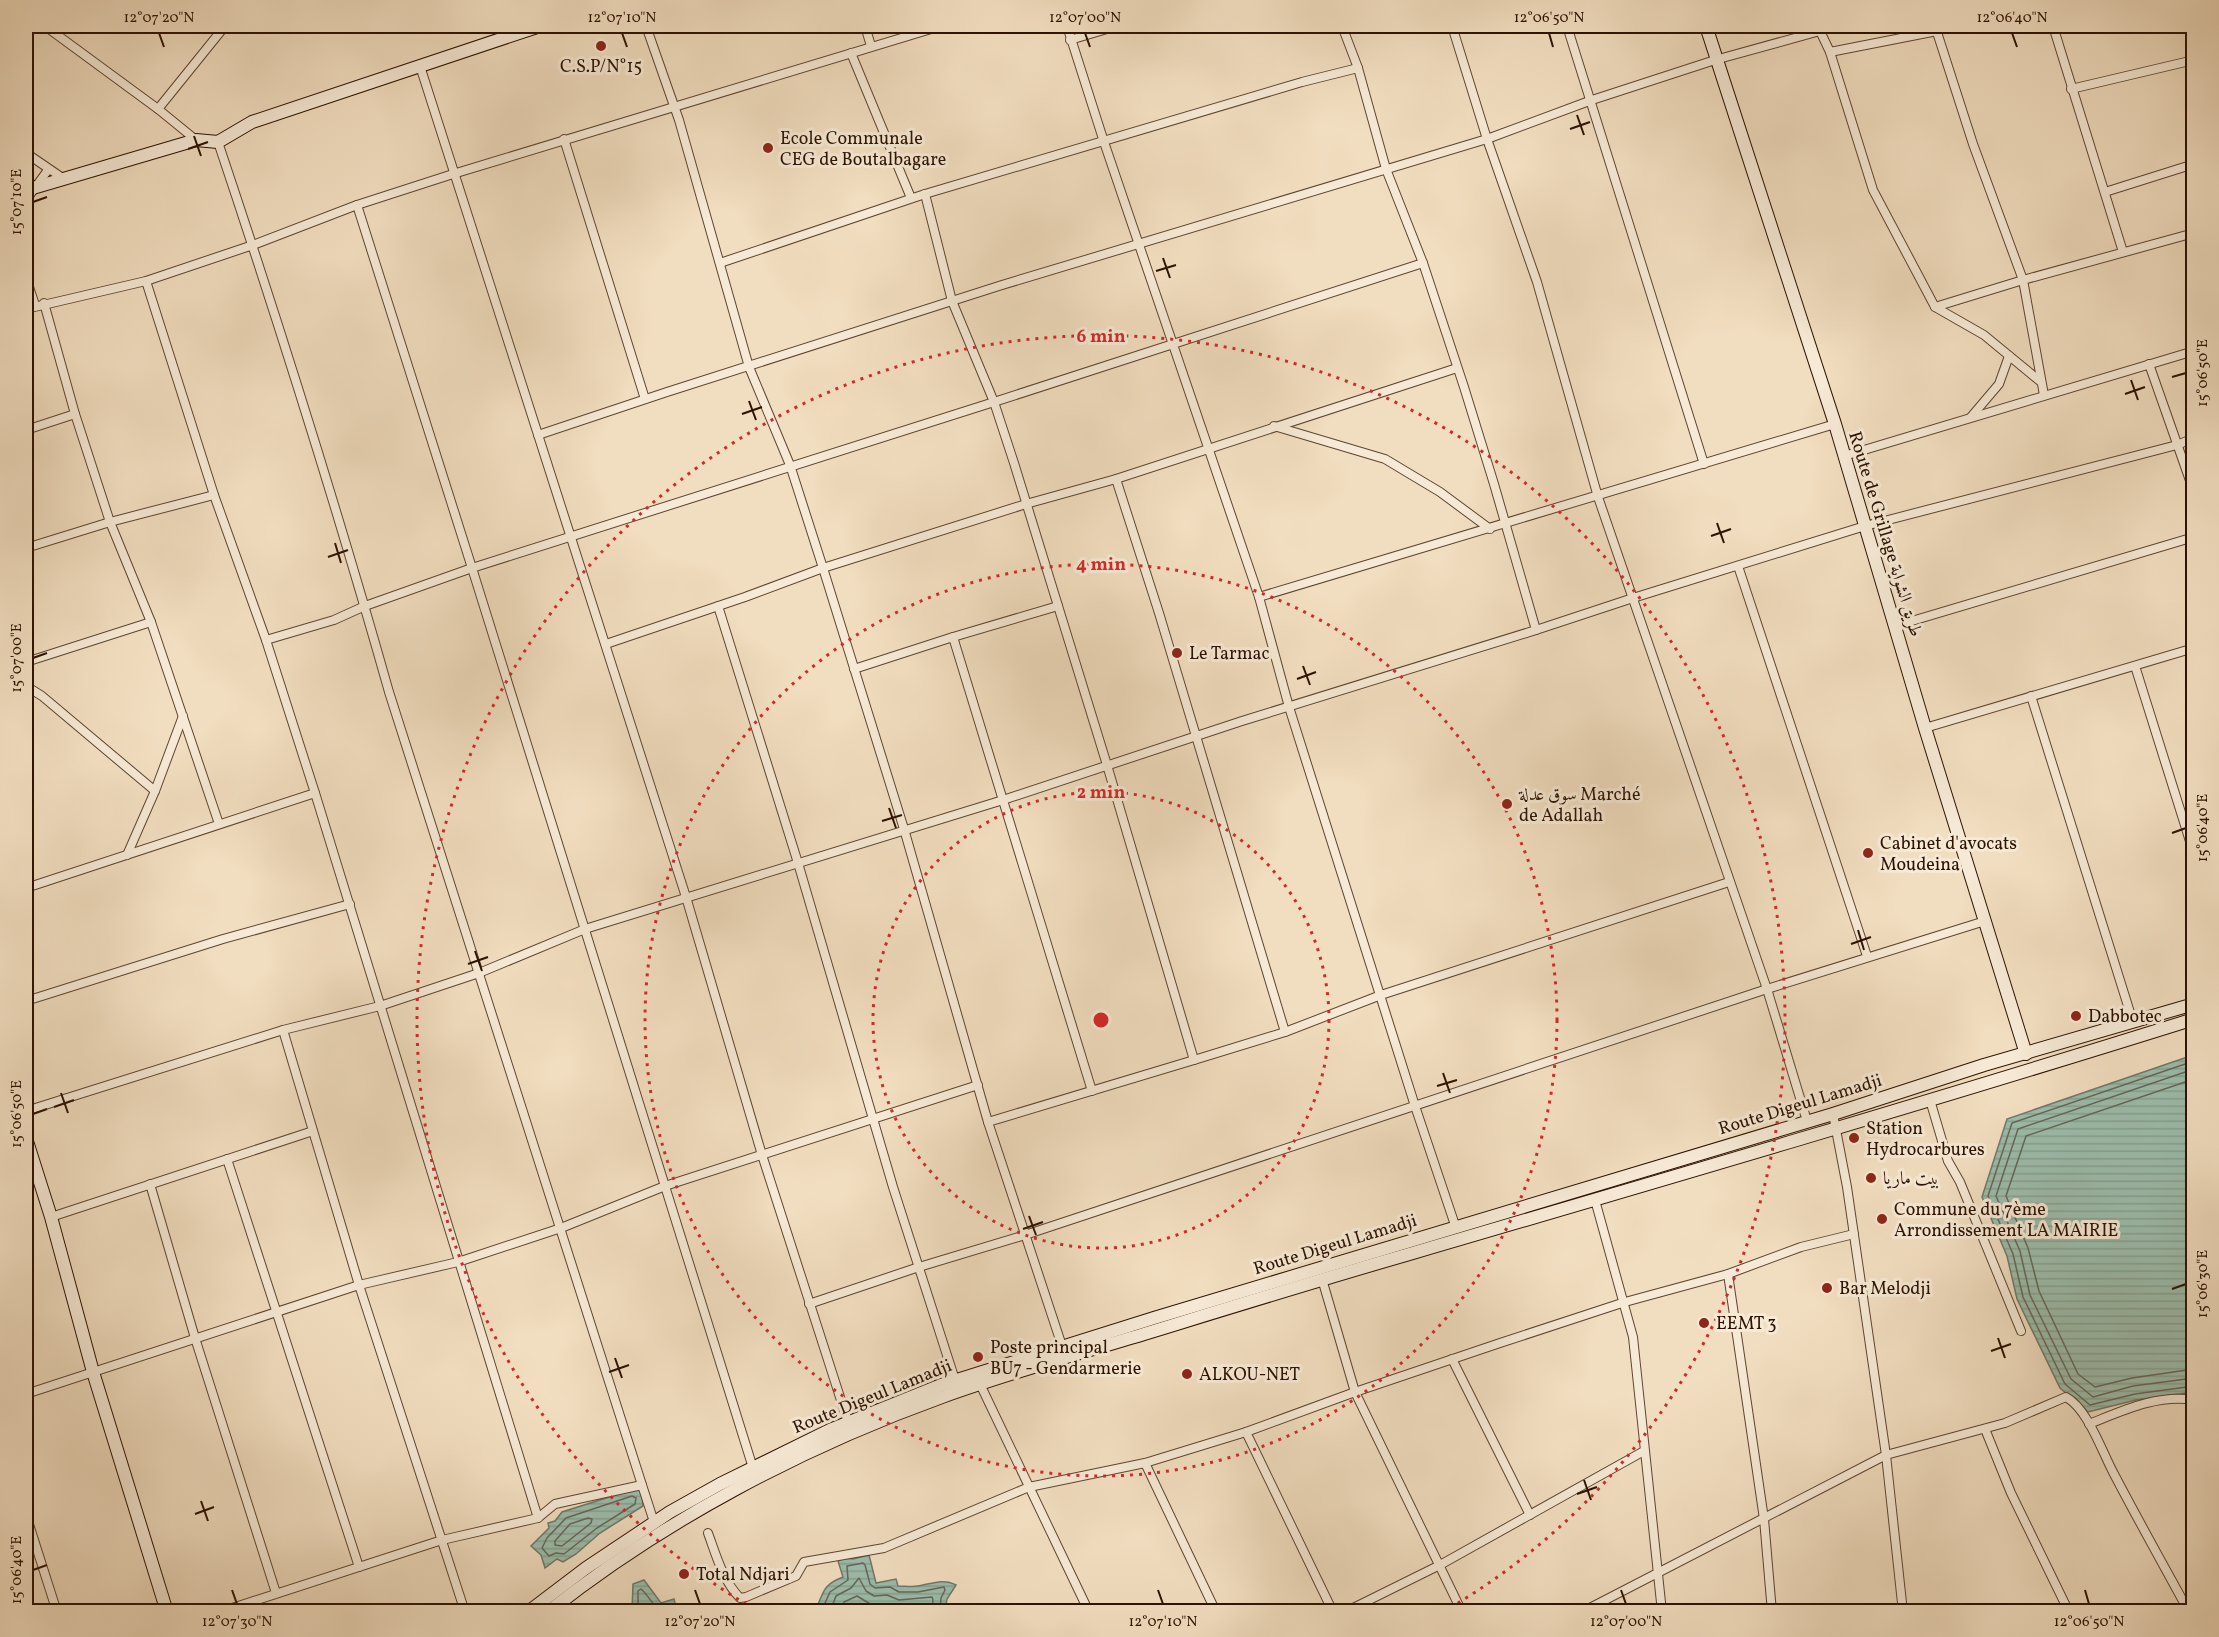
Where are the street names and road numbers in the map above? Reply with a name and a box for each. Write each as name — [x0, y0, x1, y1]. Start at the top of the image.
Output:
street label: Route de Grillage طريق الشواية — [1841, 429, 1928, 640]
street label: Route Digeul Lamadji — [1716, 1069, 1885, 1142]
street label: Route Digeul Lamadji — [1251, 1209, 1420, 1282]
street label: Route Digeul Lamadji — [789, 1354, 956, 1441]

